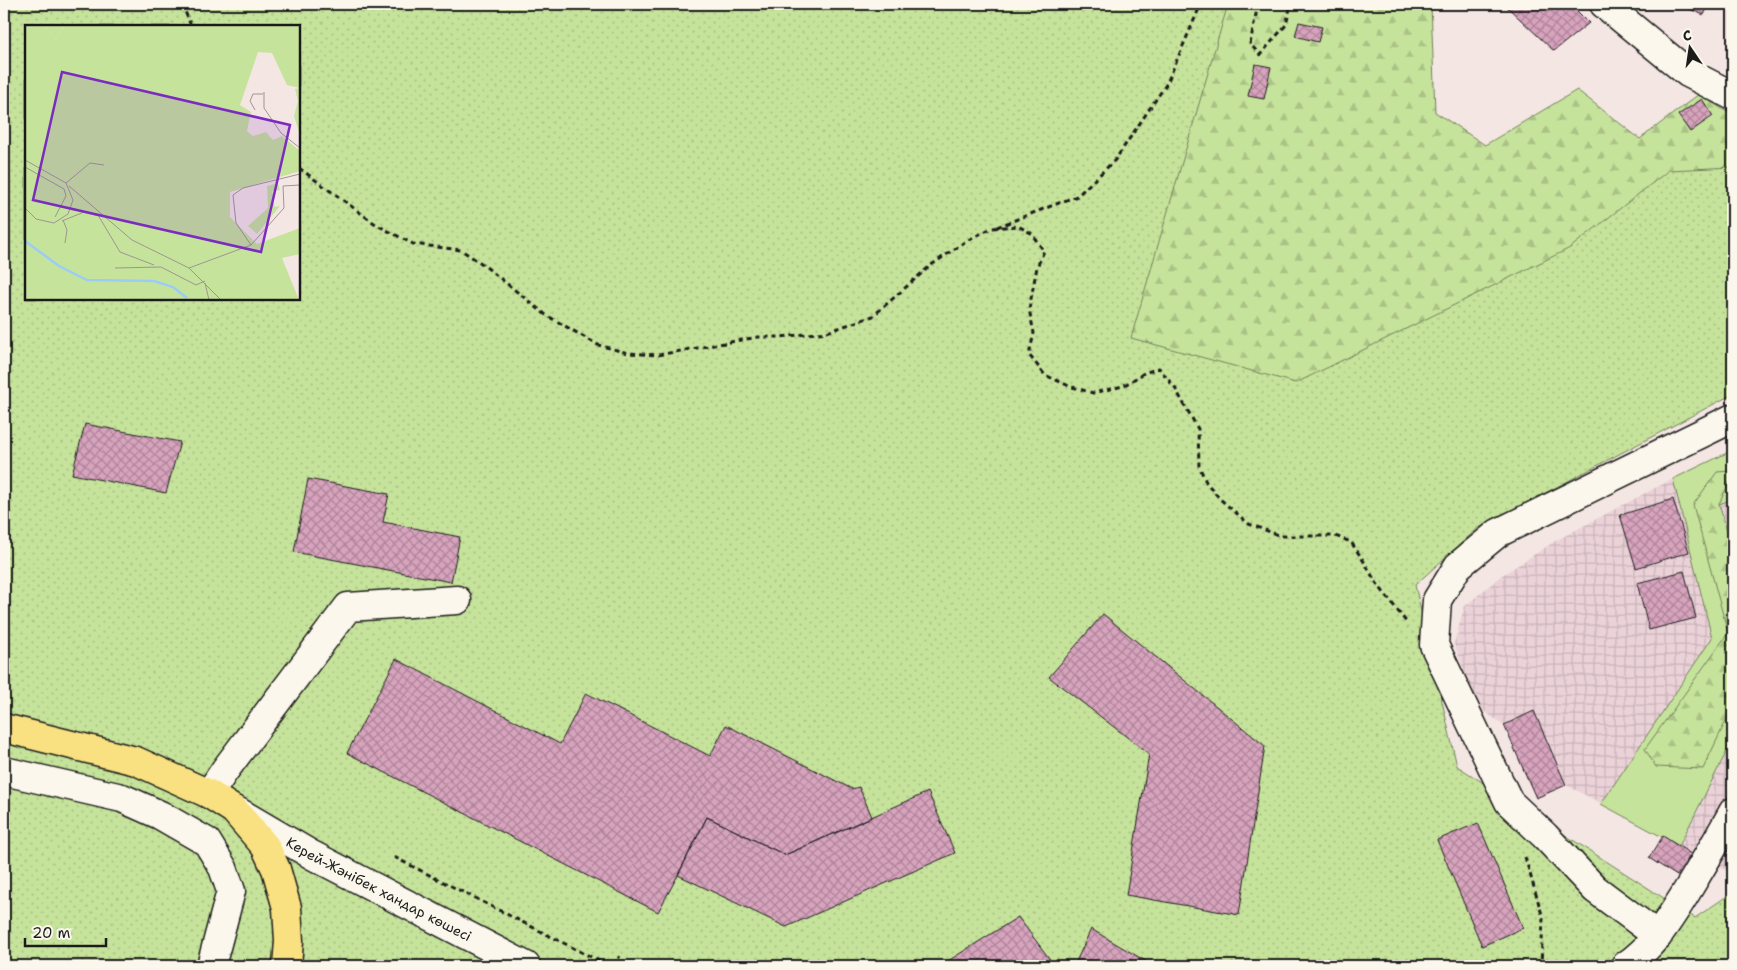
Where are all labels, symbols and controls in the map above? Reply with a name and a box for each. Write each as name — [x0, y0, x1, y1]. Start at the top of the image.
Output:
north arrow — [1664, 22, 1714, 72]
inset map — [25, 25, 300, 300]
text: С — [1681, 26, 1693, 45]
street label: Керей-Жәнібек хандар көшесі — [283, 833, 475, 945]
scale bar — [25, 915, 106, 947]
text: 20 m — [32, 923, 71, 943]

